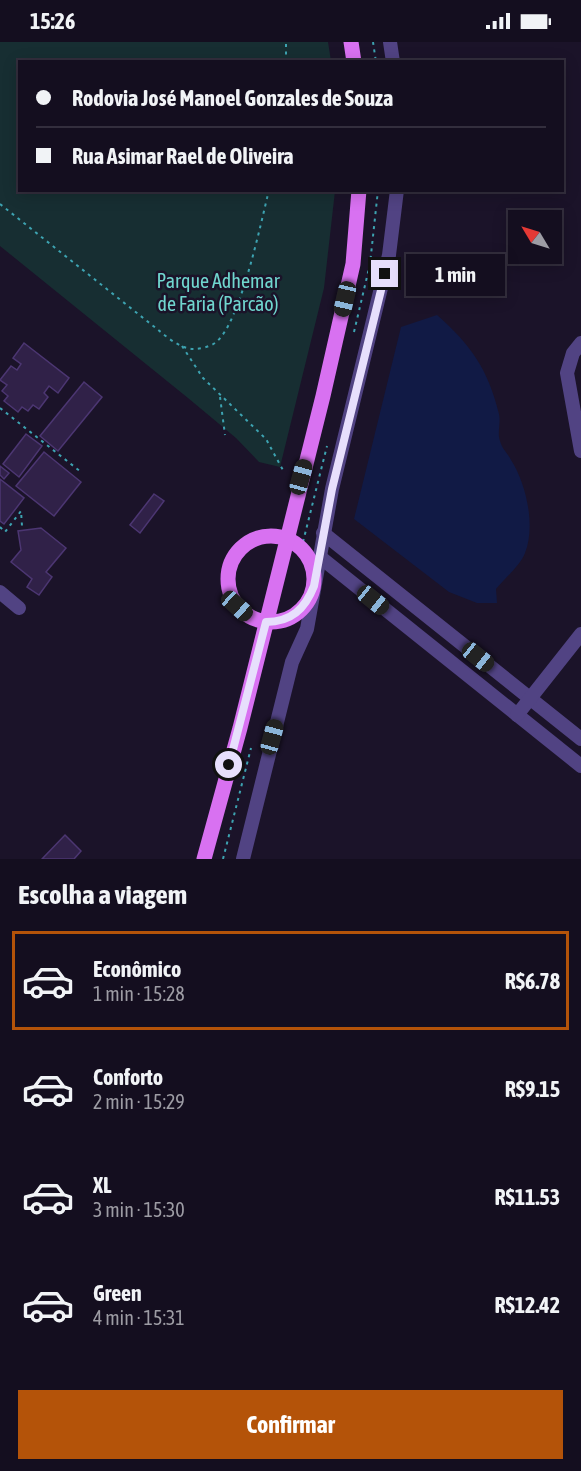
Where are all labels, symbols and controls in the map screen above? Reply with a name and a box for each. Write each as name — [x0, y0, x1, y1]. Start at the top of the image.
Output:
text: 15:26 — [30, 8, 75, 34]
text: Rodovia José Manoel Gonzales de Souza — [72, 85, 393, 111]
text: Rua Asimar Rael de Oliveira — [72, 143, 293, 169]
north arrow — [508, 210, 562, 264]
map controls — [508, 210, 562, 264]
callout: 1 min — [406, 253, 505, 295]
route end — [371, 260, 398, 287]
text: 1 min — [435, 263, 476, 286]
park label: Parque Adhemar de Faria (Parcão) — [156, 269, 281, 315]
car — [332, 279, 358, 319]
car — [288, 457, 314, 497]
car — [353, 582, 393, 618]
car — [218, 587, 256, 625]
car — [458, 639, 498, 675]
car — [259, 717, 285, 757]
route start — [215, 751, 242, 778]
text: Escolha a viagem — [18, 879, 187, 910]
icon: car — [21, 954, 75, 1008]
text: Econômico — [93, 956, 181, 982]
text: R$6.78 — [505, 968, 560, 994]
text: 1 min · 15:28 — [93, 982, 185, 1005]
icon: car — [21, 1062, 75, 1116]
text: Conforto — [93, 1064, 163, 1090]
text: R$9.15 — [505, 1076, 560, 1102]
text: 2 min · 15:29 — [93, 1090, 185, 1113]
icon: car — [21, 1170, 75, 1224]
text: XL — [93, 1172, 111, 1198]
text: R$11.53 — [494, 1184, 560, 1210]
text: 3 min · 15:30 — [93, 1198, 185, 1221]
icon: car — [21, 1278, 75, 1332]
text: Green — [93, 1280, 142, 1306]
text: R$12.42 — [494, 1292, 560, 1318]
text: 4 min · 15:31 — [93, 1306, 185, 1329]
button: Confirmar — [18, 1390, 563, 1459]

